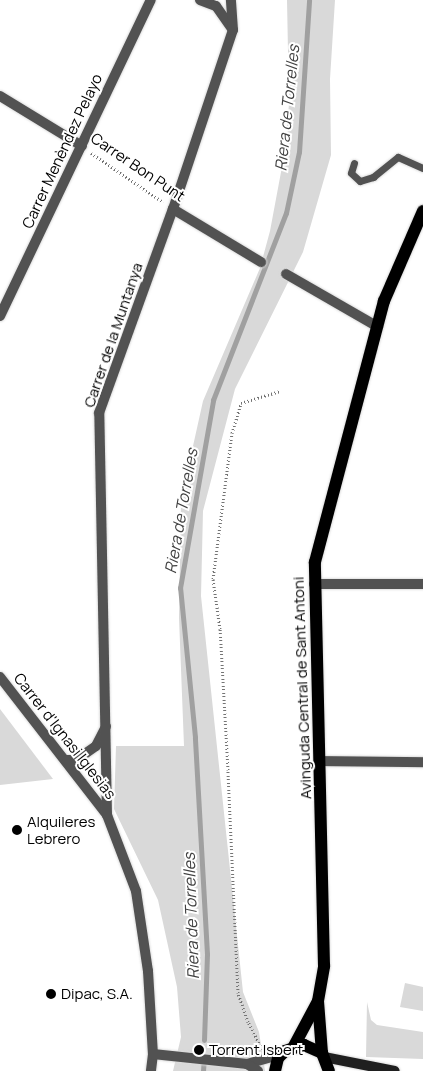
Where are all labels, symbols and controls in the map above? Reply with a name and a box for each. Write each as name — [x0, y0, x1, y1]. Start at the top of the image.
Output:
water label: Riera de Torrelles — [271, 44, 303, 172]
street label: Carrer Menèndez Pelayo — [18, 71, 106, 231]
street label: Carrer Bon Punt — [87, 129, 189, 205]
street label: Carrer de la Muntanya — [80, 260, 146, 410]
water label: Riera de Torrelles — [161, 447, 201, 575]
street label: Avinguda Central de Sant Antoni — [289, 576, 315, 800]
street label: Carrer d'Ignasi Iglesias — [10, 669, 120, 803]
place label: Alquileres Lebrero — [27, 812, 95, 847]
marker: Alquileres Lebrero — [11, 824, 23, 836]
water label: Riera de Torrelles — [179, 852, 203, 980]
place label: Dipac, S.A. — [61, 985, 133, 1003]
marker: Dipac, S.A. — [45, 988, 57, 1000]
place label: Torrent Isbert — [209, 1041, 303, 1059]
marker: Torrent Isbert — [193, 1044, 205, 1056]

